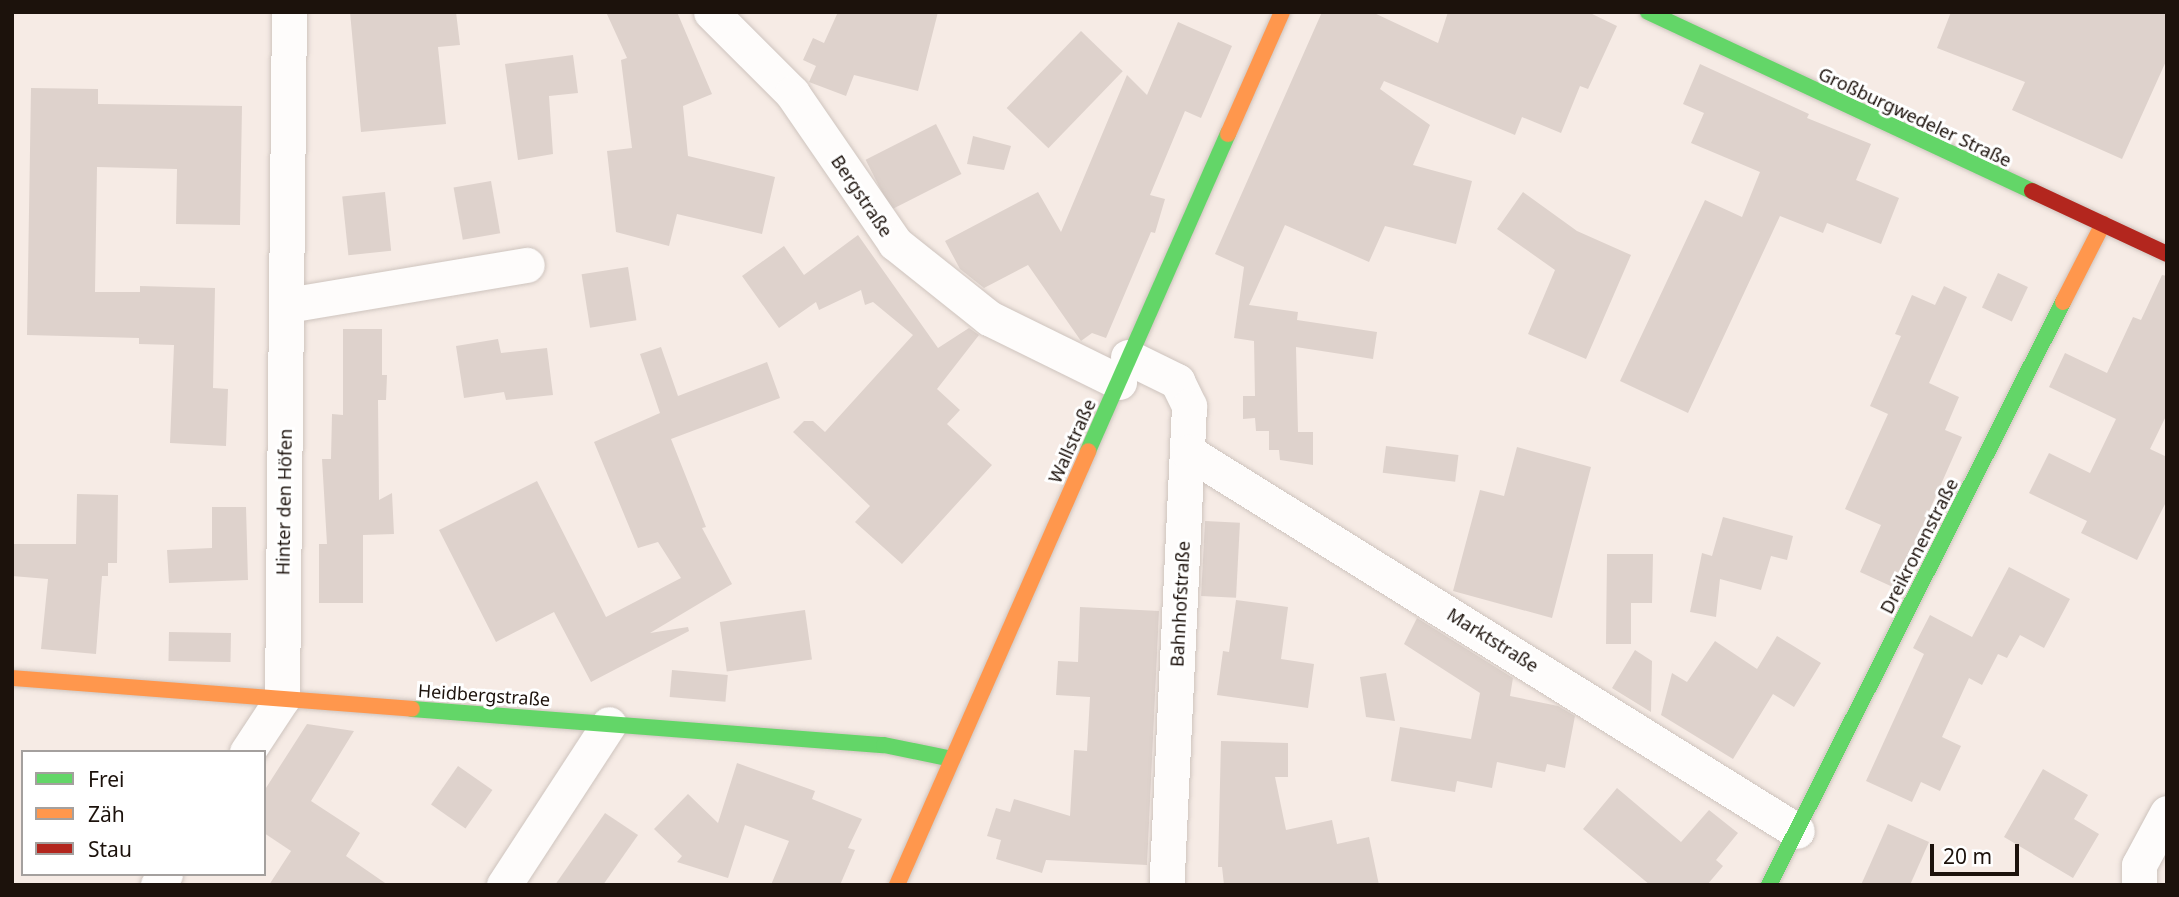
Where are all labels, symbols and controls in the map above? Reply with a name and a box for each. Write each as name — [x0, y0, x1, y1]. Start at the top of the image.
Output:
street label: Großburgwedeler Straße — [1815, 63, 2015, 171]
street label: Bergstraße — [827, 151, 897, 241]
street label: Wallstraße — [1044, 396, 1100, 486]
street label: Hinter den Höfen — [272, 429, 296, 575]
street label: Dreikronenstraße — [1876, 475, 1962, 617]
street label: Bahnhofstraße — [1166, 540, 1194, 668]
street label: Marktstraße — [1443, 603, 1543, 677]
street label: Heidbergstraße — [417, 680, 551, 710]
legend — [21, 750, 266, 876]
text: Frei — [88, 765, 124, 793]
text: Zäh — [88, 800, 125, 828]
scale bar — [1934, 830, 2023, 874]
text: Stau — [88, 835, 132, 863]
text: 20 m — [1943, 842, 1992, 870]

